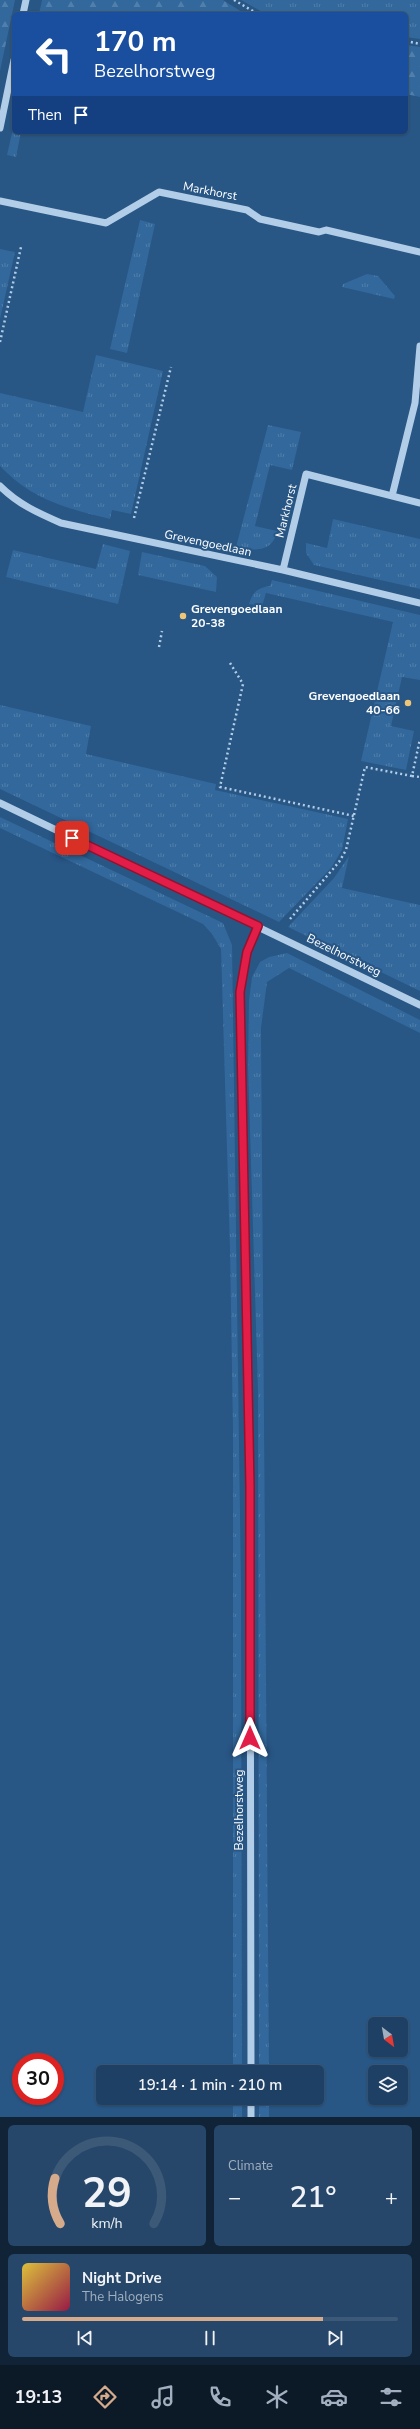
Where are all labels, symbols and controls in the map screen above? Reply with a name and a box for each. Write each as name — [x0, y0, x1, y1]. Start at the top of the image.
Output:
text: 170 m — [94, 23, 177, 61]
icon: left — [28, 28, 80, 80]
text: Bezelhorstweg — [94, 59, 215, 83]
icon: arrive — [70, 104, 92, 126]
text: Then — [28, 105, 62, 125]
street label: Markhorst — [182, 178, 239, 204]
street label: Markhorst — [272, 482, 301, 539]
street label: Grevengoedlaan — [163, 526, 253, 560]
place label: Grevengoedlaan 20-38 — [191, 601, 282, 631]
marker: Grevengoedlaan 20-38 — [178, 611, 188, 621]
place label: Grevengoedlaan 40-66 — [309, 688, 400, 718]
marker: Grevengoedlaan 40-66 — [403, 698, 413, 708]
pin — [55, 821, 89, 855]
icon: arrive — [61, 827, 83, 849]
street label: Bezelhorstweg — [304, 930, 384, 980]
position arrow — [229, 1717, 271, 1759]
street label: Bezelhorstweg — [231, 1770, 247, 1850]
north arrow — [368, 2017, 408, 2057]
map controls — [368, 2017, 408, 2105]
speed limit sign: 30 — [12, 2053, 64, 2105]
button: layers — [368, 2065, 408, 2105]
text: 19:14 · 1 min · 210 m — [138, 2075, 282, 2095]
text: Climate — [228, 2157, 273, 2175]
text: 29 — [82, 2164, 132, 2221]
text: 21° — [289, 2177, 337, 2218]
text: − — [228, 2183, 241, 2213]
text: + — [385, 2183, 398, 2213]
text: km/h — [91, 2213, 123, 2232]
text: Night Drive — [82, 2268, 162, 2288]
text: The Halogens — [82, 2288, 163, 2306]
icon: previous — [74, 2327, 96, 2349]
icon: pause — [199, 2327, 221, 2349]
icon: next — [324, 2327, 346, 2349]
icon: directions — [91, 2383, 119, 2411]
icon: music — [149, 2383, 177, 2411]
icon: phone — [206, 2383, 234, 2411]
icon: climate — [263, 2383, 291, 2411]
icon: car — [320, 2383, 348, 2411]
icon: filters — [377, 2383, 405, 2411]
text: 19:13 — [15, 2385, 62, 2409]

